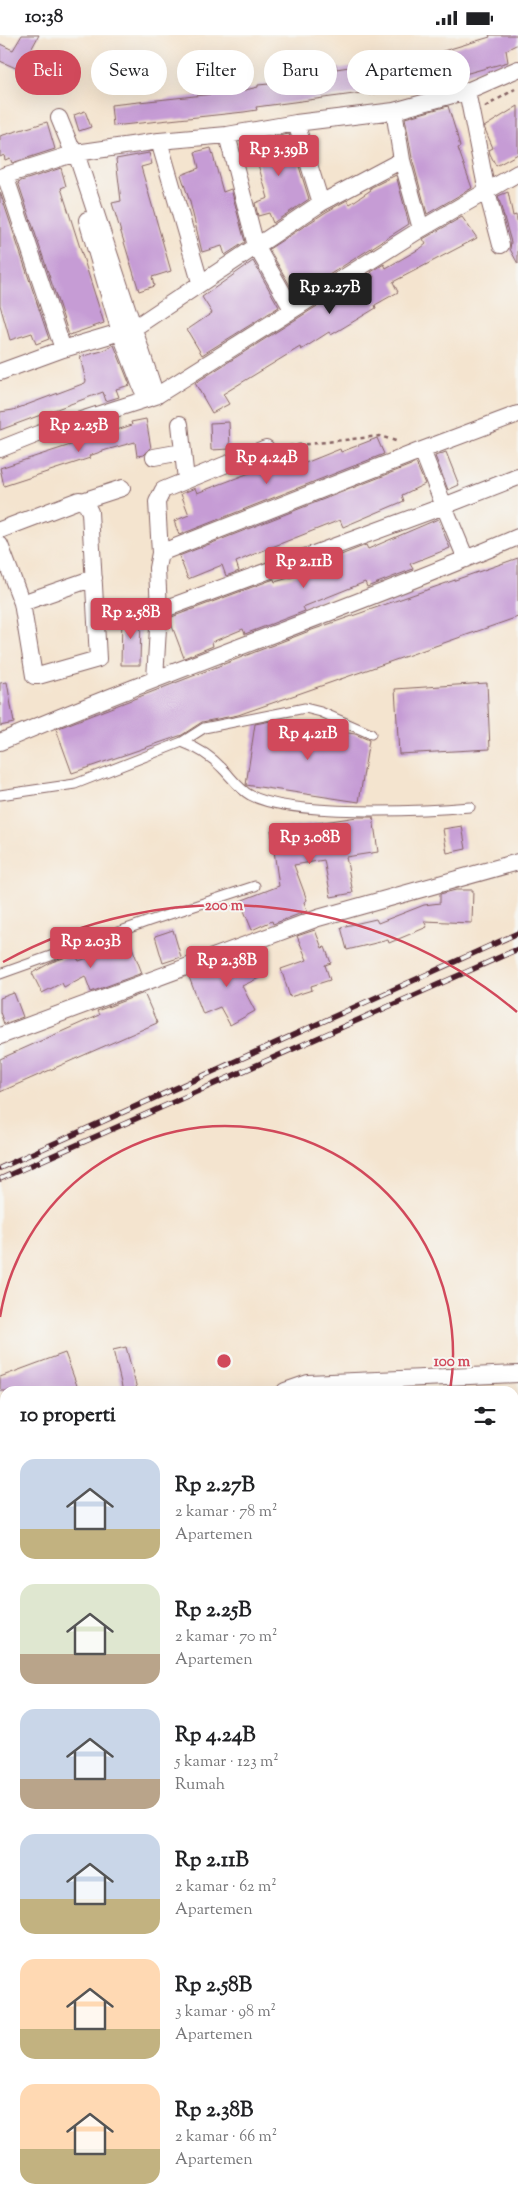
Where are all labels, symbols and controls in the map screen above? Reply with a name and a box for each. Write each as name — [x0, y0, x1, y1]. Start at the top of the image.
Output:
text: 10:38 — [25, 4, 63, 31]
chip: Beli — [15, 50, 81, 95]
chip: Sewa — [91, 50, 167, 95]
chip: Filter — [177, 50, 254, 95]
chip: Baru — [264, 50, 337, 95]
chip: Apartemen — [347, 50, 470, 95]
pin: Rp 3.39B — [227, 135, 331, 177]
text: Rp 3.39B — [250, 139, 308, 162]
pin: Rp 2.27B — [278, 273, 382, 315]
text: Rp 2.27B — [300, 277, 360, 300]
pin: Rp 2.25B — [27, 411, 131, 453]
text: Rp 2.25B — [50, 415, 108, 438]
pin: Rp 4.24B — [215, 443, 319, 485]
text: Rp 4.24B — [236, 447, 298, 470]
pin: Rp 2.11B — [252, 547, 356, 589]
text: Rp 2.11B — [276, 551, 332, 574]
pin: Rp 2.58B — [79, 597, 183, 640]
text: Rp 2.58B — [102, 602, 160, 625]
pin: Rp 4.21B — [256, 719, 360, 761]
text: Rp 4.21B — [279, 723, 337, 746]
pin: Rp 3.08B — [258, 823, 362, 865]
text: Rp 3.08B — [280, 827, 340, 850]
text: 200 m — [205, 896, 244, 917]
pin: Rp 2.03B — [39, 927, 143, 969]
text: Rp 2.03B — [61, 931, 121, 954]
pin: Rp 2.38B — [175, 945, 279, 988]
text: Rp 2.38B — [197, 950, 257, 973]
centre of rings — [215, 1352, 233, 1370]
text: 100 m — [434, 1352, 471, 1373]
text: 10 properti — [20, 1401, 116, 1431]
icon: filters — [471, 1402, 499, 1430]
text: Rp 2.27B — [175, 1471, 255, 1501]
icon: home — [60, 1479, 120, 1539]
text: 2 kamar · 78 m² — [175, 1501, 277, 1524]
text: Apartemen — [175, 1524, 253, 1547]
text: Rp 2.25B — [175, 1596, 251, 1626]
icon: home — [60, 1604, 120, 1664]
text: 2 kamar · 70 m² — [175, 1626, 277, 1649]
text: Apartemen — [175, 1649, 253, 1672]
text: Rp 4.24B — [175, 1721, 256, 1751]
icon: home — [60, 1729, 120, 1789]
text: 5 kamar · 123 m² — [175, 1751, 279, 1774]
text: Rumah — [175, 1774, 225, 1797]
text: Rp 2.11B — [175, 1846, 249, 1876]
icon: home — [60, 1854, 120, 1914]
text: 2 kamar · 62 m² — [175, 1876, 277, 1899]
text: Apartemen — [175, 1899, 253, 1922]
text: Rp 2.58B — [175, 1971, 252, 2001]
icon: home — [60, 1979, 120, 2039]
text: 3 kamar · 98 m² — [175, 2001, 276, 2024]
text: Apartemen — [175, 2024, 253, 2047]
text: Rp 2.38B — [175, 2096, 253, 2126]
icon: home — [60, 2104, 120, 2164]
text: 2 kamar · 66 m² — [175, 2126, 277, 2149]
text: Apartemen — [175, 2149, 253, 2172]

